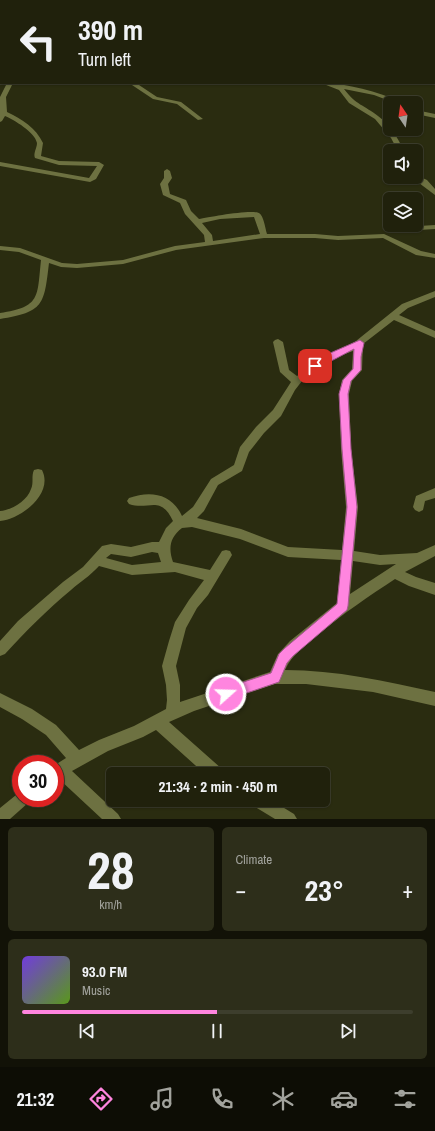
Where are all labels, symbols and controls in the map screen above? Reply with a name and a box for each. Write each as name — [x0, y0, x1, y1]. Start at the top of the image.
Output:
text: 390 m — [78, 11, 143, 49]
icon: left — [12, 16, 64, 68]
text: Turn left — [78, 47, 131, 72]
north arrow — [383, 96, 423, 136]
map controls — [383, 96, 423, 232]
button: sound — [383, 144, 423, 184]
button: layers — [383, 192, 423, 232]
pin — [298, 349, 332, 383]
icon: arrive — [304, 355, 326, 377]
position arrow — [205, 673, 247, 715]
speed limit sign: 30 — [12, 755, 64, 807]
text: 21:34 · 2 min · 450 m — [159, 776, 277, 797]
text: 28 — [87, 835, 134, 905]
text: Climate — [236, 851, 272, 868]
text: 23° — [305, 870, 344, 910]
text: − — [236, 875, 246, 905]
text: + — [402, 875, 413, 905]
text: km/h — [99, 896, 122, 913]
text: 93.0 FM — [82, 961, 127, 982]
text: Music — [82, 982, 110, 999]
icon: previous — [76, 1020, 98, 1042]
icon: pause — [206, 1020, 228, 1042]
icon: next — [337, 1020, 359, 1042]
icon: directions — [87, 1085, 115, 1113]
icon: music — [148, 1085, 176, 1113]
icon: phone — [208, 1085, 236, 1113]
icon: climate — [269, 1085, 297, 1113]
icon: car — [330, 1085, 358, 1113]
icon: filters — [391, 1085, 419, 1113]
text: 21:32 — [16, 1087, 54, 1112]

